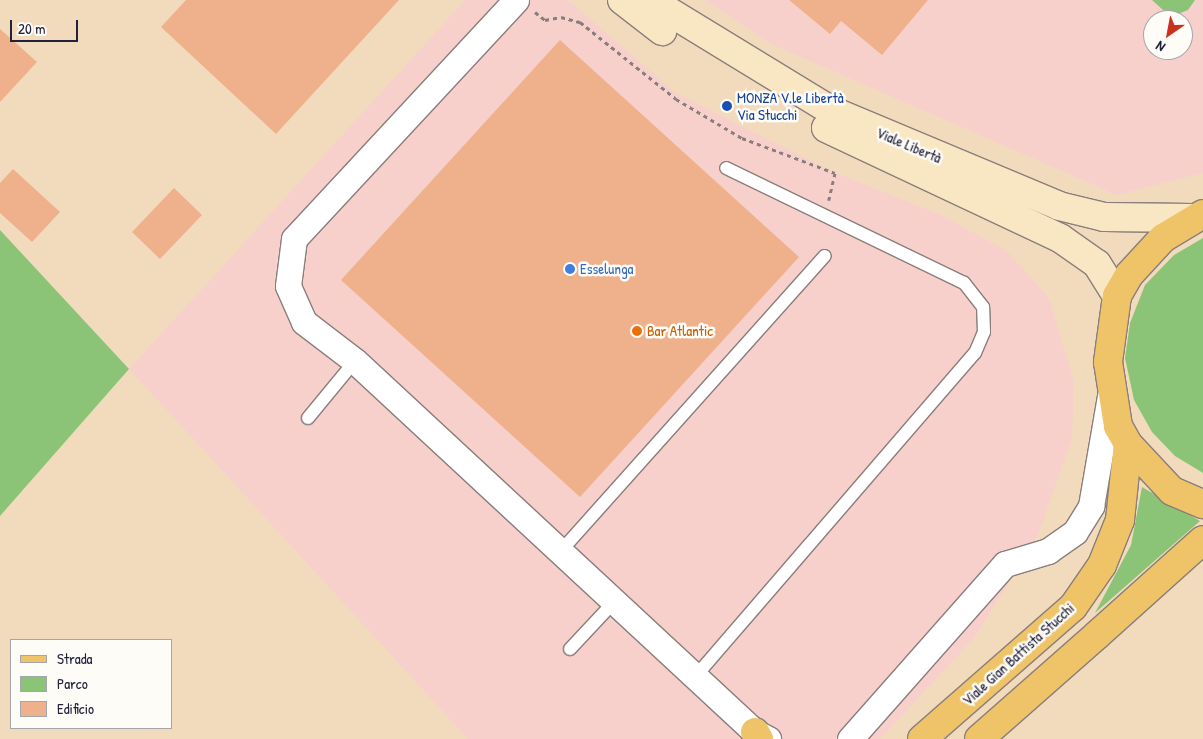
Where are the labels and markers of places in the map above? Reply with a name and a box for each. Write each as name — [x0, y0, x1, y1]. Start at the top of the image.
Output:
place label: MONZA V.le Libertà Via Stucchi — [737, 88, 844, 123]
marker: MONZA V.le Libertà Via Stucchi — [721, 100, 733, 112]
place label: Esselunga — [580, 260, 633, 278]
marker: Esselunga — [564, 263, 576, 275]
place label: Bar Atlantic — [647, 322, 713, 340]
marker: Bar Atlantic — [631, 325, 643, 337]

